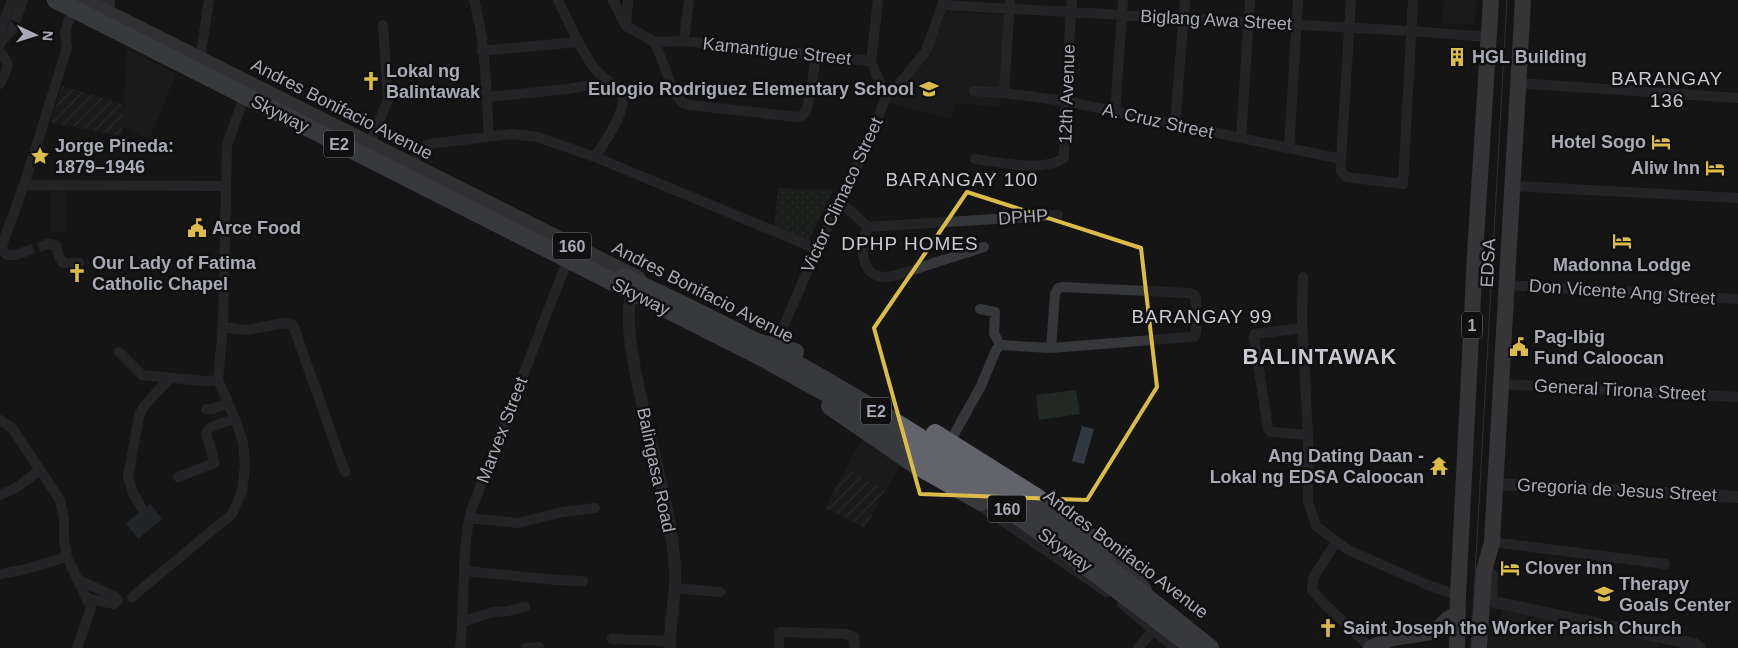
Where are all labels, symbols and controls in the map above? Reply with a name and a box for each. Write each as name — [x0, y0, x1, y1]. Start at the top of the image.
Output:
street label: Biglang Awa Street — [1140, 6, 1292, 34]
north arrow — [10, 10, 60, 60]
text: N — [40, 30, 56, 42]
street label: Kamantigue Street — [702, 33, 852, 69]
street label: 12th Avenue — [1055, 44, 1079, 144]
building icon: HGL Building — [1446, 46, 1468, 68]
place label: HGL Building — [1472, 47, 1587, 67]
street label: Andres Bonifacio Avenue — [248, 55, 436, 163]
place label: Lokal ng Balintawak — [386, 61, 481, 102]
district label: BARANGAY 136 — [1611, 68, 1723, 111]
church icon: Lokal ng Balintawak — [360, 70, 382, 92]
school or university icon: Eulogio Rodriguez Elementary School — [918, 78, 940, 100]
place label: Eulogio Rodriguez Elementary School — [588, 79, 914, 99]
street label: Skyway — [248, 91, 312, 137]
street label: A. Cruz Street — [1101, 99, 1215, 143]
street label: Victor Climaco Street — [797, 114, 887, 276]
road number: E2 — [324, 130, 354, 158]
hotel icon: Hotel Sogo — [1650, 131, 1672, 153]
place label: Hotel Sogo — [1551, 132, 1646, 152]
place label: Jorge Pineda: 1879–1946 — [55, 136, 174, 177]
place icon: Jorge Pineda: 1879–1946 — [29, 145, 51, 167]
hotel icon: Aliw Inn — [1704, 157, 1726, 179]
place label: Aliw Inn — [1631, 158, 1700, 178]
district label: BARANGAY 100 — [886, 169, 1038, 190]
street label: DPHP — [997, 205, 1049, 229]
public building icon: Arce Food — [186, 217, 208, 239]
place label: Arce Food — [212, 218, 301, 238]
hotel icon: Madonna Lodge — [1611, 230, 1633, 252]
road number: 160 — [553, 232, 591, 260]
district label: DPHP HOMES — [841, 233, 979, 254]
street label: Andres Bonifacio Avenue — [609, 238, 797, 346]
street label: EDSA — [1477, 238, 1499, 288]
place label: Our Lady of Fatima Catholic Chapel — [92, 253, 257, 294]
place label: Madonna Lodge — [1553, 255, 1691, 275]
church icon: Our Lady of Fatima Catholic Chapel — [66, 262, 88, 284]
street label: Skyway — [609, 274, 673, 320]
street label: Don Vicente Ang Street — [1528, 276, 1716, 308]
district label: BARANGAY 99 — [1131, 306, 1273, 327]
road number: 1 — [1462, 312, 1482, 338]
place label: Pag-Ibig Fund Caloocan — [1534, 327, 1664, 368]
public building icon: Pag-Ibig Fund Caloocan — [1508, 336, 1530, 358]
district label: BALINTAWAK — [1242, 344, 1398, 369]
street label: Marvex Street — [473, 374, 531, 486]
street label: General Tirona Street — [1534, 376, 1706, 404]
road number: E2 — [861, 398, 891, 424]
street label: Balingasa Road — [633, 406, 679, 534]
place label: Ang Dating Daan - Lokal ng EDSA Caloocan — [1210, 446, 1424, 487]
temple icon: Ang Dating Daan - Lokal ng EDSA Caloocan — [1428, 455, 1450, 477]
street label: Gregoria de Jesus Street — [1517, 475, 1717, 505]
street label: Andres Bonifacio Avenue — [1040, 486, 1212, 622]
road number: 160 — [988, 496, 1026, 522]
street label: Skyway — [1034, 524, 1096, 576]
hotel icon: Clover Inn — [1499, 557, 1521, 579]
place label: Clover Inn — [1525, 558, 1613, 578]
place label: Therapy Goals Center — [1619, 574, 1731, 615]
school or university icon: Therapy Goals Center — [1593, 583, 1615, 605]
church icon: Saint Joseph the Worker Parish Church — [1317, 617, 1339, 639]
place label: Saint Joseph the Worker Parish Church — [1343, 618, 1682, 638]

